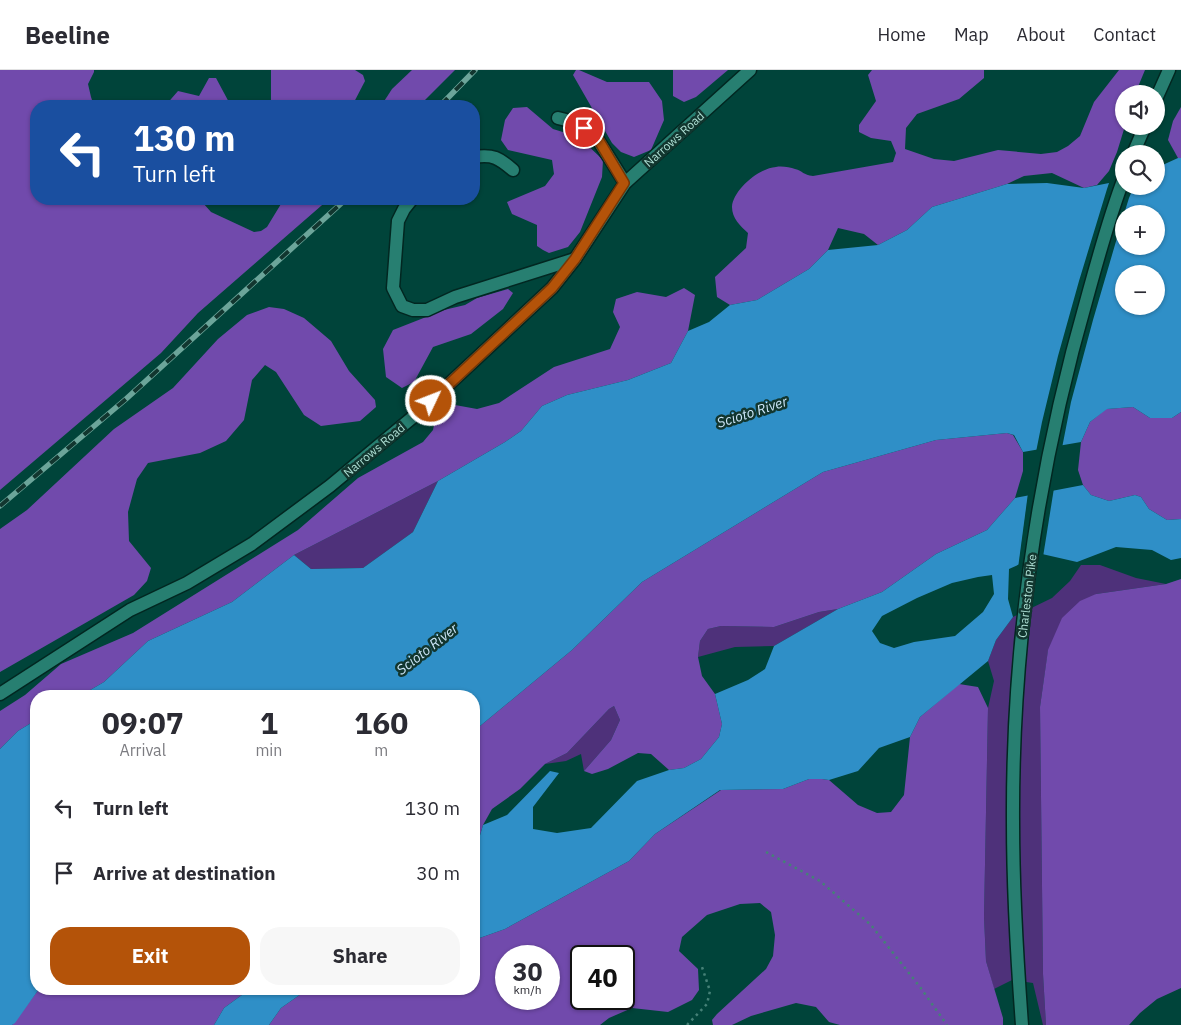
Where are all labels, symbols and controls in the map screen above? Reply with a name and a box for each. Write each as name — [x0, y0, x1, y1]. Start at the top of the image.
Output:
text: Beeline — [25, 19, 110, 51]
text: Home — [878, 23, 926, 46]
text: Map — [954, 23, 989, 46]
text: About — [1017, 23, 1065, 46]
text: Contact — [1093, 23, 1156, 46]
map controls — [1115, 85, 1165, 315]
button: sound — [1115, 85, 1165, 135]
pin — [563, 107, 605, 149]
street label: Narrows Road — [641, 108, 707, 170]
icon: arrive — [570, 114, 598, 142]
text: 130 m — [133, 115, 236, 161]
icon: left — [50, 120, 115, 185]
button: search — [1115, 145, 1165, 195]
text: Turn left — [133, 159, 216, 188]
button: + — [1115, 205, 1165, 255]
button: − — [1115, 265, 1165, 315]
position arrow — [404, 374, 456, 426]
water label: Scioto River — [714, 392, 790, 432]
street label: Narrows Road — [340, 420, 408, 480]
street label: Charleston Pike — [1014, 553, 1040, 639]
water label: Scioto River — [393, 619, 462, 679]
text: 09:07 — [102, 703, 184, 742]
text: 1 — [260, 703, 278, 742]
text: 160 — [354, 703, 408, 742]
text: Arrival — [119, 740, 166, 760]
text: min — [255, 740, 282, 760]
text: m — [374, 740, 388, 760]
icon: left — [50, 794, 78, 822]
text: Turn left — [93, 796, 169, 820]
text: 130 m — [405, 796, 460, 820]
icon: arrive — [50, 859, 78, 887]
text: Arrive at destination — [93, 861, 276, 885]
text: 30 m — [416, 861, 460, 885]
button: Exit — [50, 927, 250, 985]
button: Share — [260, 927, 460, 985]
speed limit sign: 40 — [570, 945, 635, 1010]
text: 30 — [512, 955, 543, 988]
text: km/h — [513, 982, 542, 997]

